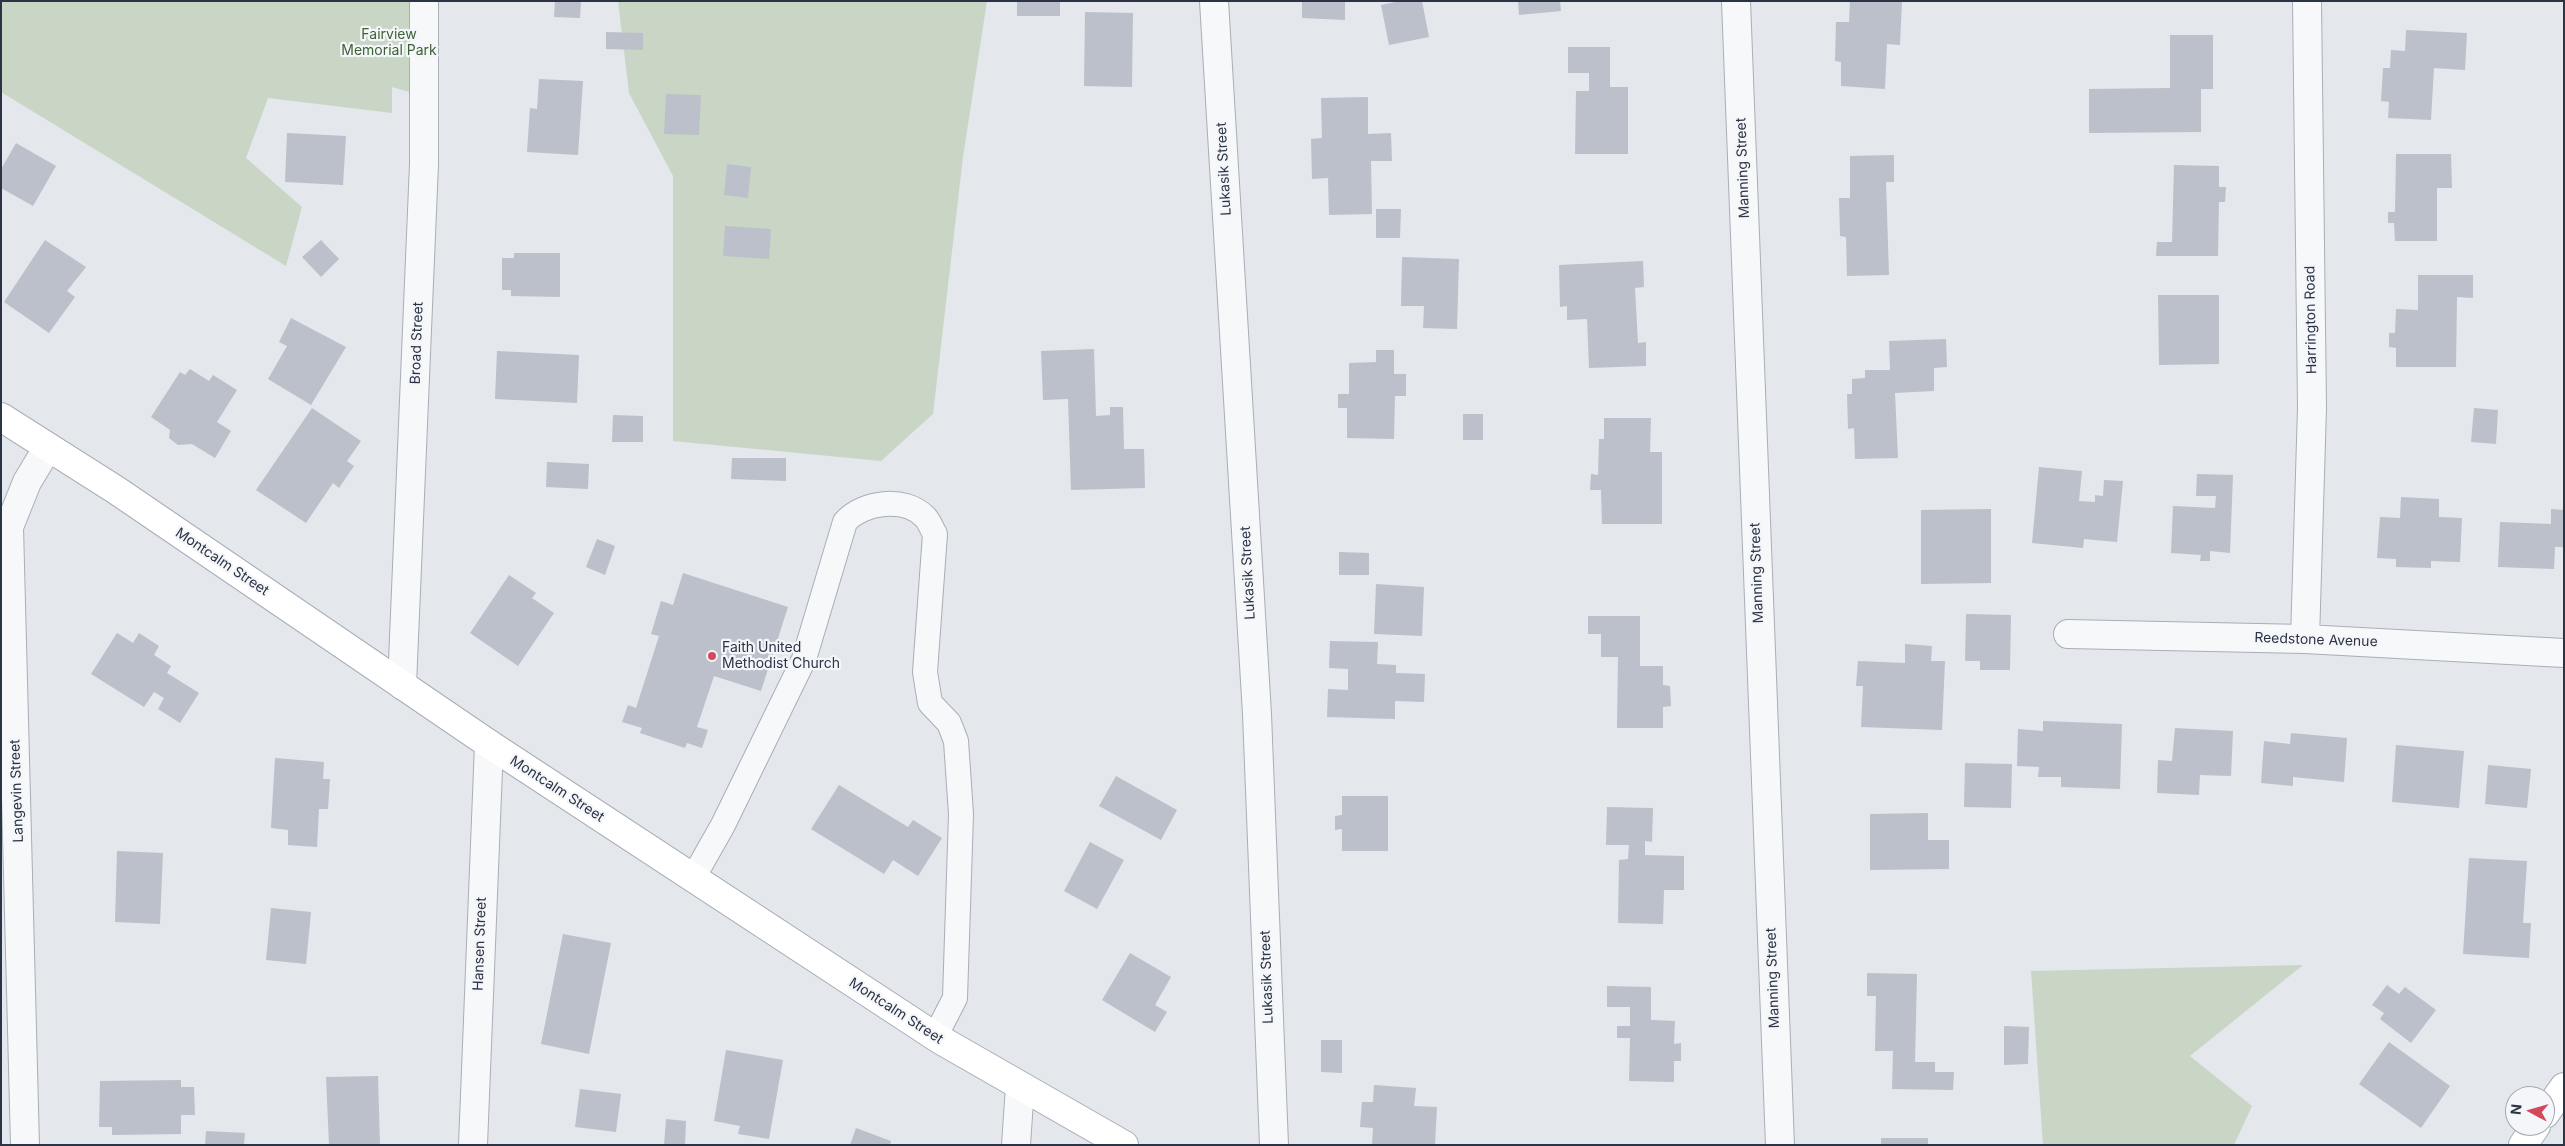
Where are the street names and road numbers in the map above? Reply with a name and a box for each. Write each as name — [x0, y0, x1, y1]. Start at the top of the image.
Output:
street label: Manning Street — [1733, 117, 1753, 219]
street label: Lukasik Street — [1213, 122, 1235, 216]
street label: Harrington Road — [2302, 266, 2320, 374]
street label: Broad Street — [407, 301, 427, 385]
street label: Manning Street — [1747, 522, 1767, 624]
street label: Montcalm Street — [172, 525, 272, 599]
street label: Lukasik Street — [1237, 526, 1259, 620]
street label: Reedstone Avenue — [2254, 629, 2378, 651]
street label: Langevin Street — [7, 739, 27, 843]
street label: Montcalm Street — [507, 752, 607, 826]
street label: Hansen Street — [470, 897, 490, 991]
street label: Manning Street — [1763, 927, 1783, 1029]
street label: Lukasik Street — [1257, 930, 1277, 1024]
street label: Montcalm Street — [846, 974, 946, 1048]

